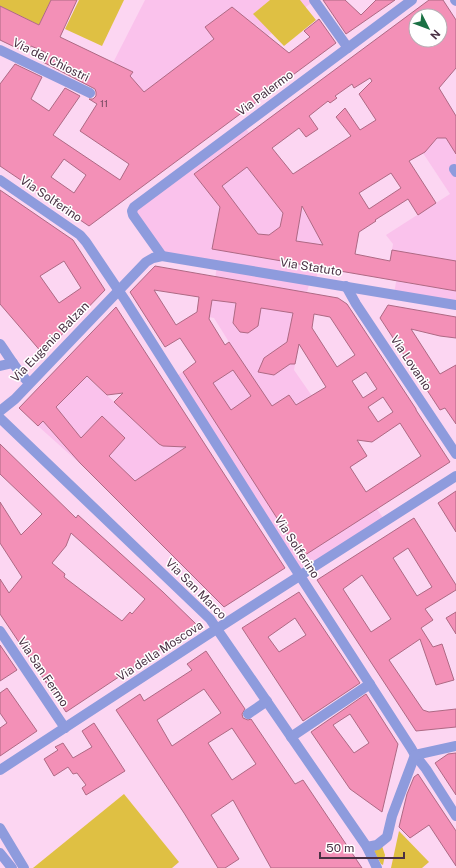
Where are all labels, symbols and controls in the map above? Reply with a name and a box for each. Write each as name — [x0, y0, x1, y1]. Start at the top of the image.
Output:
north arrow — [408, 8, 448, 48]
text: N — [428, 27, 443, 42]
street label: Via dei Chiostri — [10, 35, 92, 85]
street label: Via Palermo — [234, 67, 296, 119]
house number: 11 — [100, 97, 108, 109]
street label: Via Solferino — [17, 173, 85, 225]
street label: Via Statuto — [279, 255, 343, 279]
street label: Via Eugenio Balzan — [8, 299, 92, 385]
street label: Via Lovanio — [388, 333, 435, 393]
street label: Via Solferino — [272, 513, 323, 581]
street label: Via San Marco — [163, 556, 229, 622]
street label: Via della Moscova — [114, 618, 206, 684]
street label: Via San Fermo — [15, 635, 71, 710]
scale bar — [320, 834, 404, 860]
text: 50 m — [326, 841, 354, 855]

